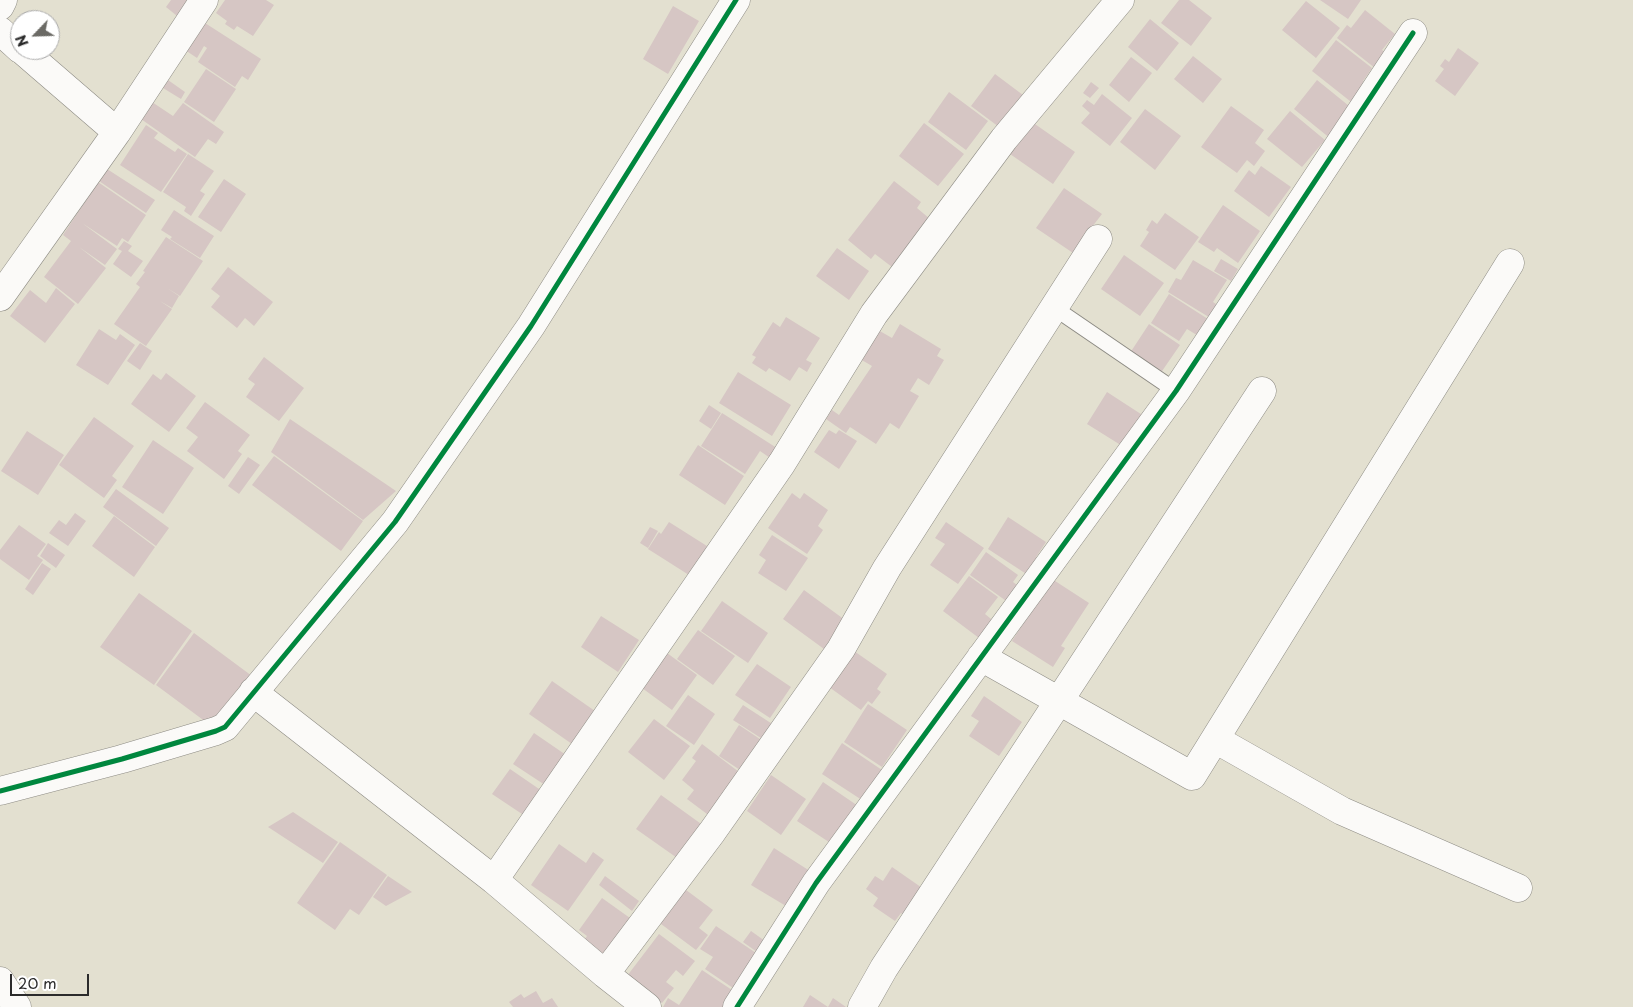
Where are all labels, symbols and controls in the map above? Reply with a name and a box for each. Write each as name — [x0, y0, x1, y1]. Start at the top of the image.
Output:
north arrow — [10, 10, 60, 60]
text: N — [10, 32, 34, 50]
scale bar — [12, 964, 91, 996]
text: 20 m — [18, 971, 57, 994]

